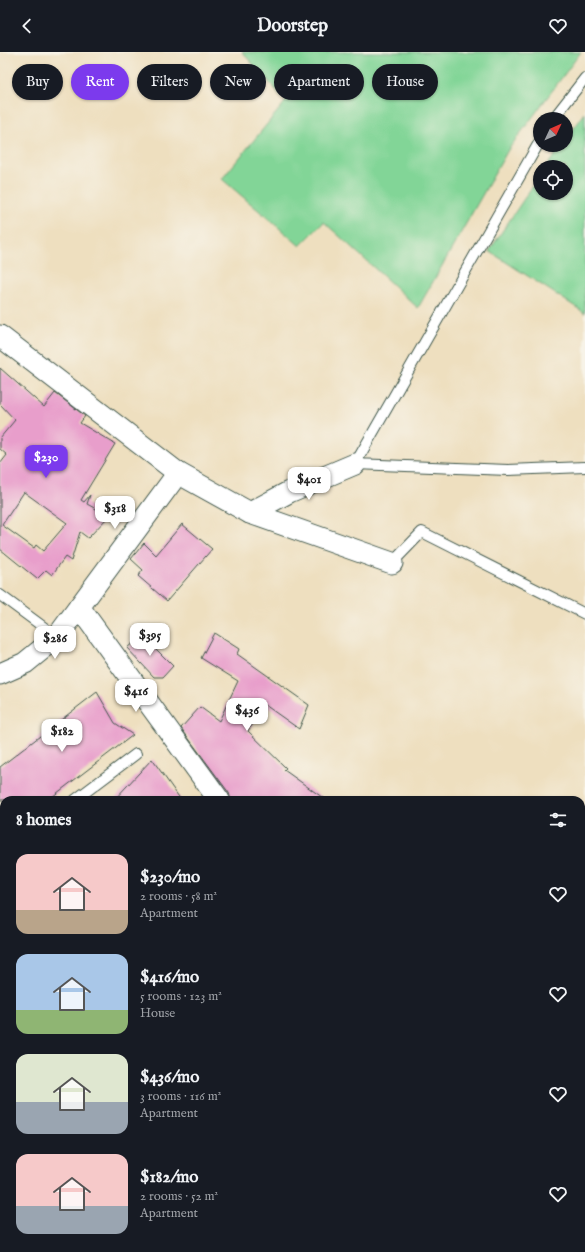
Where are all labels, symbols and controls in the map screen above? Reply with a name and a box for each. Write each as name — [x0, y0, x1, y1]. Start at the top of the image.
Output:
icon: back — [16, 15, 38, 37]
text: Doorstep — [257, 15, 328, 38]
icon: heart — [547, 15, 569, 37]
chip: Buy — [12, 64, 63, 100]
chip: Rent — [71, 64, 129, 100]
chip: Filters — [137, 64, 202, 100]
chip: New — [210, 64, 266, 100]
chip: Apartment — [274, 64, 364, 100]
chip: House — [372, 64, 438, 100]
north arrow — [533, 112, 573, 152]
map controls — [533, 112, 573, 200]
button: locate — [533, 160, 573, 200]
pin: $230 — [22, 445, 70, 479]
text: $230 — [34, 449, 58, 466]
pin: $401 — [285, 467, 333, 501]
text: $401 — [297, 471, 321, 488]
pin: $318 — [91, 496, 139, 530]
text: $318 — [104, 500, 126, 517]
pin: $395 — [126, 623, 174, 657]
pin: $286 — [31, 626, 79, 660]
text: $395 — [139, 627, 161, 644]
text: $286 — [43, 630, 67, 647]
pin: $416 — [112, 679, 160, 713]
text: $416 — [124, 683, 148, 700]
pin: $436 — [223, 698, 271, 732]
text: $436 — [235, 702, 259, 719]
pin: $182 — [38, 719, 86, 753]
text: $182 — [50, 723, 74, 740]
icon: filters — [547, 809, 569, 831]
text: 8 homes — [16, 810, 71, 831]
text: $230/mo — [140, 867, 200, 888]
icon: home — [48, 870, 96, 918]
icon: heart — [547, 883, 569, 905]
text: 2 rooms · 58 m² — [140, 888, 217, 905]
text: Apartment — [140, 905, 198, 922]
text: $416/mo — [140, 967, 199, 988]
icon: home — [48, 970, 96, 1018]
icon: heart — [547, 983, 569, 1005]
text: 5 rooms · 123 m² — [140, 988, 222, 1005]
text: House — [140, 1005, 175, 1022]
text: $436/mo — [140, 1067, 199, 1088]
icon: home — [48, 1070, 96, 1118]
icon: heart — [547, 1083, 569, 1105]
text: 3 rooms · 116 m² — [140, 1088, 221, 1105]
text: Apartment — [140, 1105, 198, 1122]
text: $182/mo — [140, 1167, 198, 1188]
icon: home — [48, 1170, 96, 1218]
icon: heart — [547, 1183, 569, 1205]
text: 2 rooms · 52 m² — [140, 1188, 218, 1205]
text: Apartment — [140, 1205, 198, 1222]

